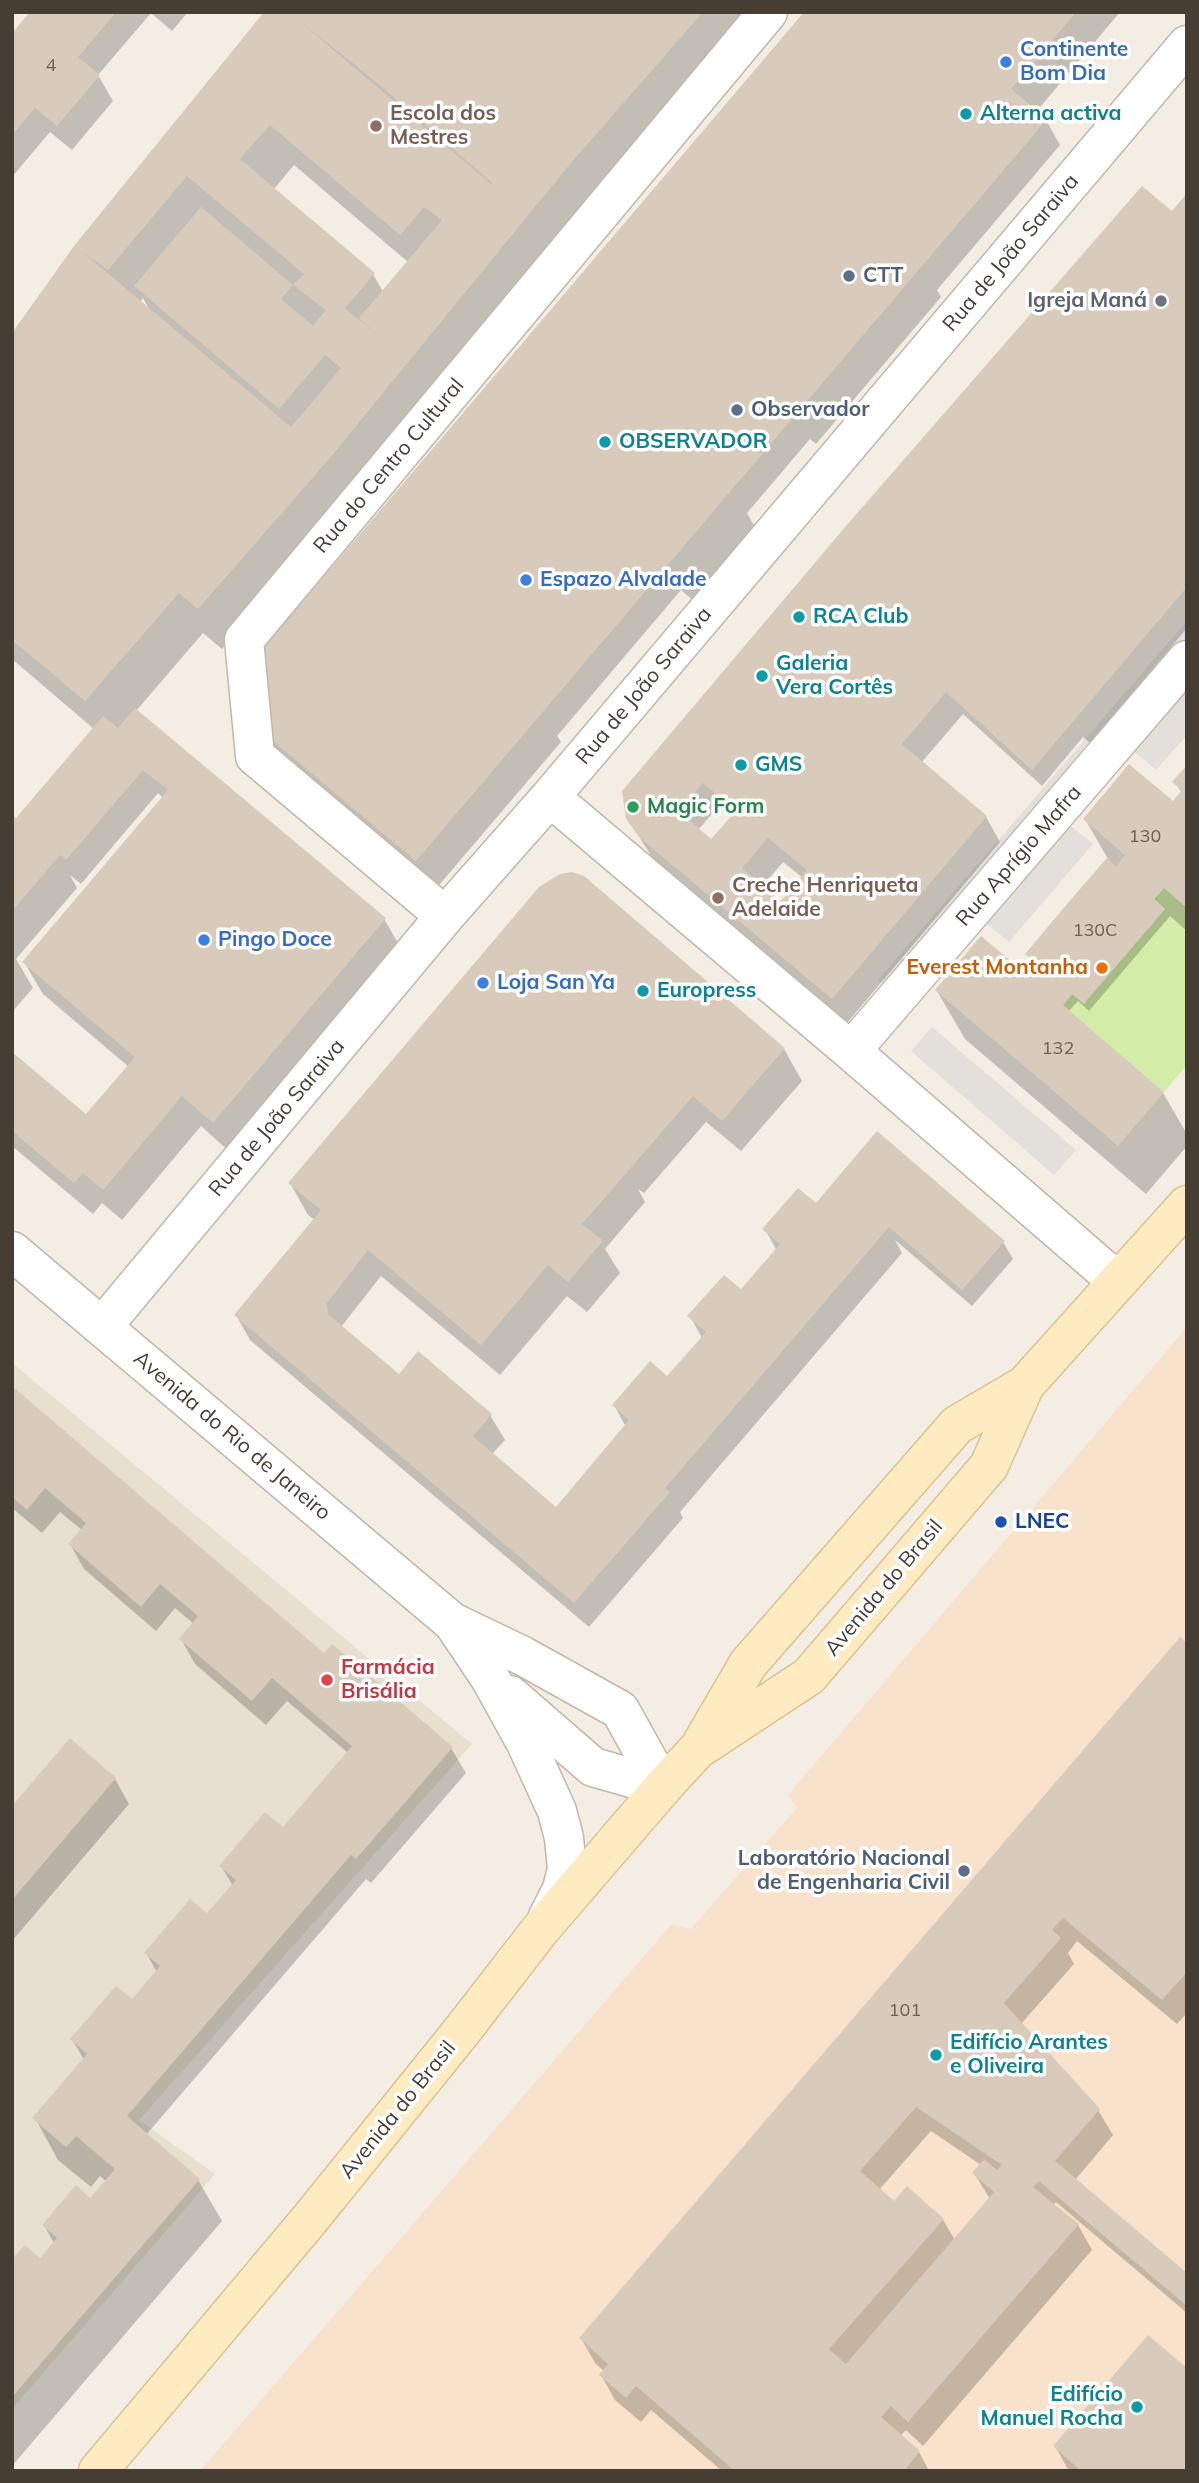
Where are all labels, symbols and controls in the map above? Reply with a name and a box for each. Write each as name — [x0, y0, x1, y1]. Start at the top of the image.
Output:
place label: Continente Bom Dia — [1020, 37, 1128, 87]
marker: Continente Bom Dia — [998, 54, 1014, 70]
house number: 4 — [46, 55, 56, 77]
place label: Escola dos Mestres — [390, 101, 496, 151]
place label: Alterna activa — [980, 101, 1122, 127]
marker: Alterna activa — [958, 106, 974, 122]
marker: Escola dos Mestres — [368, 118, 384, 134]
street label: Rua de João Saraiva — [938, 169, 1084, 337]
place label: CTT — [863, 263, 903, 289]
marker: CTT — [841, 268, 857, 284]
place label: Igreja Maná — [1027, 288, 1147, 314]
marker: Igreja Maná — [1153, 293, 1169, 309]
street label: Rua do Centro Cultural — [309, 374, 469, 558]
place label: Observador — [751, 397, 869, 423]
marker: Observador — [729, 402, 745, 418]
place label: OBSERVADOR — [619, 429, 767, 455]
marker: OBSERVADOR — [597, 434, 613, 450]
place label: Espazo Alvalade — [540, 567, 706, 593]
marker: Espazo Alvalade — [518, 572, 534, 588]
street label: Rua de João Saraiva — [571, 602, 717, 770]
place label: RCA Club — [813, 604, 909, 630]
marker: RCA Club — [791, 609, 807, 625]
place label: Galeria Vera Cortês — [776, 651, 893, 701]
marker: Galeria Vera Cortês — [754, 668, 770, 684]
place label: GMS — [755, 752, 802, 778]
marker: GMS — [733, 757, 749, 773]
street label: Rua Aprígio Mafra — [951, 780, 1087, 932]
place label: Magic Form — [647, 794, 764, 820]
marker: Magic Form — [625, 799, 641, 815]
house number: 130 — [1129, 826, 1161, 848]
place label: Creche Henriqueta Adelaide — [732, 873, 919, 923]
marker: Creche Henriqueta Adelaide — [710, 890, 726, 906]
house number: 130C — [1073, 920, 1117, 942]
place label: Pingo Doce — [218, 927, 332, 953]
marker: Pingo Doce — [196, 932, 212, 948]
place label: Everest Montanha — [907, 955, 1088, 981]
marker: Everest Montanha — [1094, 960, 1110, 976]
place label: Loja San Ya — [497, 970, 615, 996]
marker: Loja San Ya — [475, 975, 491, 991]
place label: Europress — [657, 978, 756, 1004]
marker: Europress — [635, 983, 651, 999]
street label: Rua de João Saraiva — [204, 1034, 350, 1202]
house number: 132 — [1042, 1038, 1074, 1060]
street label: Avenida do Rio de Janeiro — [128, 1346, 336, 1526]
place label: LNEC — [1015, 1509, 1069, 1535]
marker: LNEC — [993, 1514, 1009, 1530]
street label: Avenida do Brasil — [820, 1515, 948, 1661]
place label: Farmácia Brisália — [341, 1655, 435, 1705]
marker: Farmácia Brisália — [319, 1672, 335, 1688]
place label: Laboratório Nacional de Engenharia Civil — [738, 1846, 950, 1896]
marker: Laboratório Nacional de Engenharia Civil — [956, 1863, 972, 1879]
house number: 101 — [889, 2000, 921, 2022]
place label: Edifício Arantes e Oliveira — [950, 2030, 1108, 2080]
street label: Avenida do Brasil — [335, 2036, 461, 2184]
marker: Edifício Arantes e Oliveira — [928, 2047, 944, 2063]
place label: Edifício Manuel Rocha — [981, 2382, 1123, 2432]
marker: Edifício Manuel Rocha — [1129, 2399, 1145, 2415]

